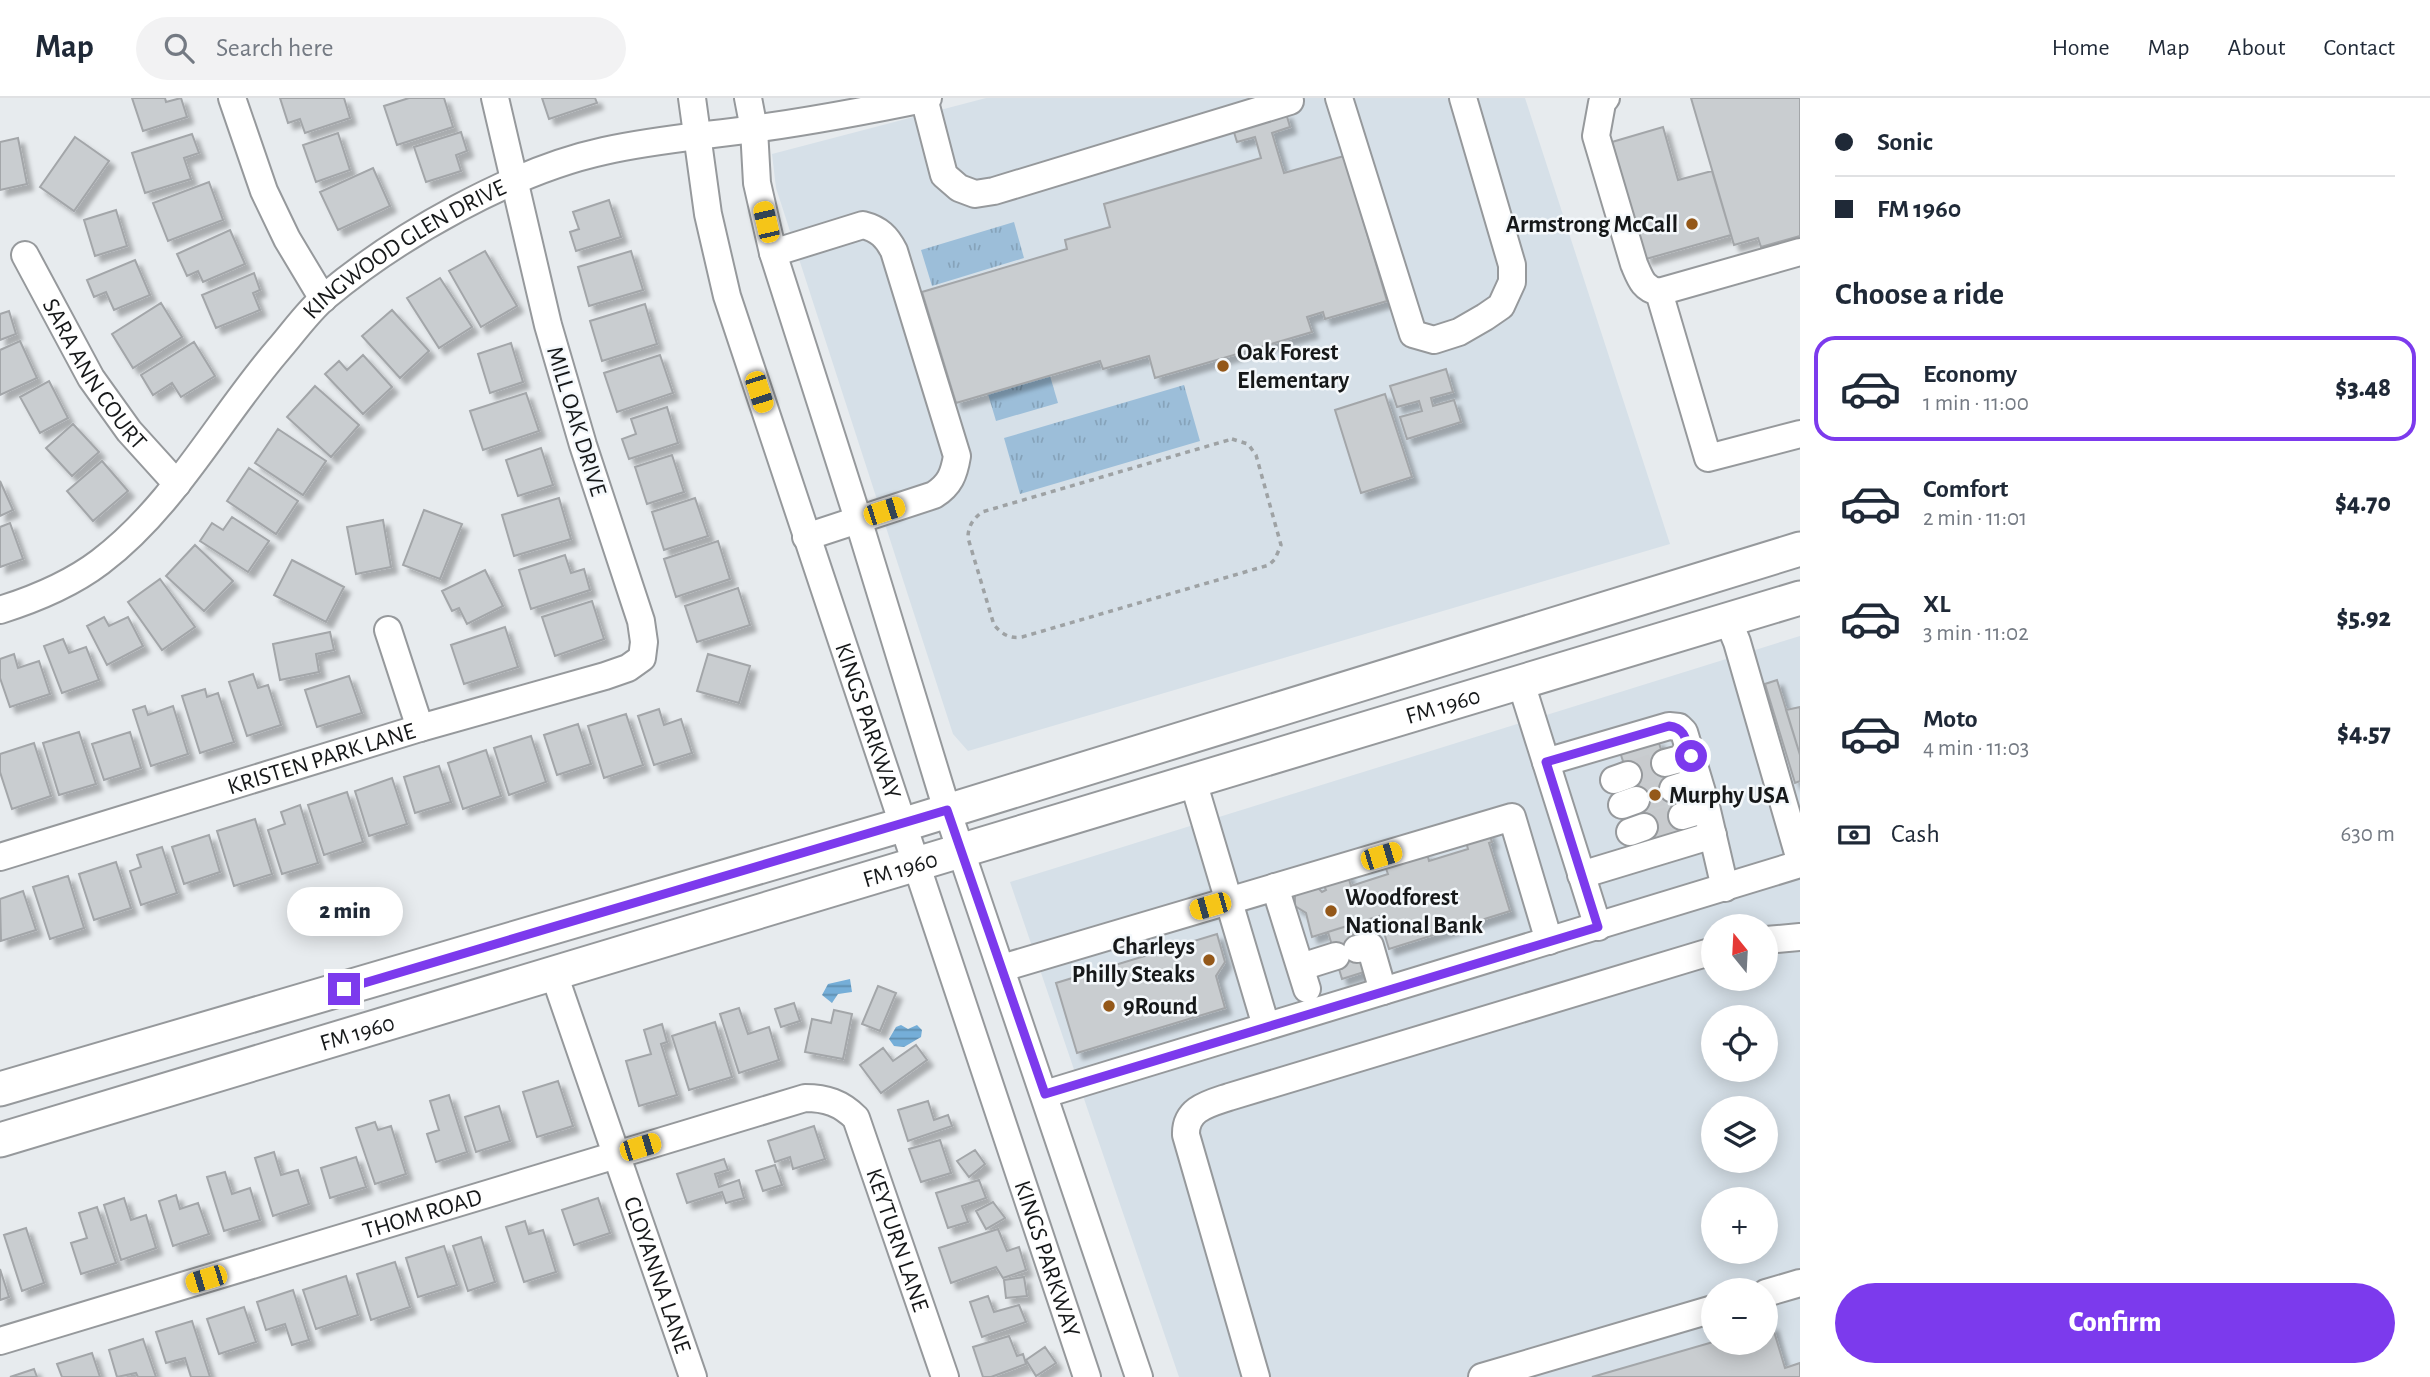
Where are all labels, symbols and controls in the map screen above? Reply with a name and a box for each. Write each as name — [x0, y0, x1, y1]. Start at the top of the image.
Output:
search box — [136, 17, 626, 80]
icon: search — [160, 29, 198, 67]
text: Map — [35, 31, 94, 64]
text: Search here — [216, 35, 334, 61]
text: Home — [2052, 36, 2110, 60]
text: Map — [2148, 36, 2190, 60]
text: About — [2228, 36, 2285, 60]
text: Contact — [2323, 36, 2395, 60]
text: Sonic — [1877, 129, 1933, 155]
street label: KINGWOOD GLEN DRIVE — [299, 175, 510, 324]
text: FM 1960 — [1877, 196, 1961, 222]
car — [752, 199, 781, 245]
place label: Armstrong McCall — [1506, 213, 1678, 237]
marker: Armstrong McCall — [1684, 216, 1700, 232]
text: Choose a ride — [1835, 278, 2004, 310]
street label: SARA ANN COURT — [38, 295, 151, 455]
place label: Oak Forest Elementary — [1237, 341, 1349, 393]
street label: MILL OAK DRIVE — [542, 344, 610, 499]
icon: car — [1839, 357, 1902, 420]
marker: Oak Forest Elementary — [1215, 358, 1231, 374]
text: Economy — [1923, 361, 2017, 387]
car — [743, 369, 776, 415]
text: $3.48 — [2335, 375, 2391, 401]
text: 1 min · 11:00 — [1923, 392, 2029, 415]
icon: car — [1839, 472, 1902, 535]
text: Comfort — [1923, 476, 2008, 502]
text: $4.70 — [2335, 490, 2391, 516]
car — [861, 495, 908, 527]
text: 2 min · 11:01 — [1923, 507, 2027, 530]
icon: car — [1839, 587, 1902, 650]
text: XL — [1923, 591, 1950, 617]
text: $5.92 — [2337, 605, 2391, 631]
text: 3 min · 11:02 — [1923, 622, 2029, 645]
street label: KINGS PARKWAY — [830, 640, 905, 803]
street label: FM 1960 — [1403, 684, 1483, 729]
icon: car — [1839, 702, 1902, 765]
text: Moto — [1923, 706, 1978, 732]
street label: KRISTEN PARK LANE — [225, 719, 419, 799]
text: $4.57 — [2337, 720, 2391, 746]
text: 4 min · 11:03 — [1923, 737, 2029, 760]
route start — [1675, 740, 1707, 772]
place label: Murphy USA — [1669, 784, 1790, 808]
marker: Murphy USA — [1647, 787, 1663, 803]
icon: cash — [1835, 816, 1873, 854]
text: Cash — [1891, 821, 1940, 847]
text: 630 m — [2340, 823, 2395, 846]
car — [1358, 840, 1405, 872]
street label: FM 1960 — [860, 847, 941, 892]
place label: Woodforest National Bank — [1345, 886, 1483, 938]
callout: 2 min — [286, 888, 402, 936]
car — [1187, 890, 1234, 922]
text: 2 min — [319, 900, 371, 923]
marker: Woodforest National Bank — [1323, 903, 1339, 919]
north arrow — [1701, 914, 1778, 990]
map controls — [1701, 914, 1778, 1355]
place label: Charleys Philly Steaks — [1072, 935, 1195, 987]
marker: Charleys Philly Steaks — [1201, 952, 1217, 968]
route end — [328, 973, 360, 1005]
place label: 9Round — [1123, 995, 1198, 1019]
marker: 9Round — [1101, 998, 1117, 1014]
button: locate — [1701, 1005, 1778, 1082]
street label: FM 1960 — [317, 1011, 398, 1056]
button: layers — [1701, 1096, 1778, 1173]
car — [617, 1131, 664, 1163]
street label: KEYTURN LANE — [861, 1165, 933, 1315]
street label: KINGS PARKWAY — [1009, 1178, 1084, 1341]
street label: THOM ROAD — [360, 1185, 485, 1244]
button: + — [1701, 1187, 1778, 1264]
street label: CLOYANNA LANE — [619, 1194, 695, 1357]
car — [183, 1263, 230, 1295]
button: − — [1701, 1278, 1778, 1355]
button: Confirm — [1835, 1283, 2395, 1363]

